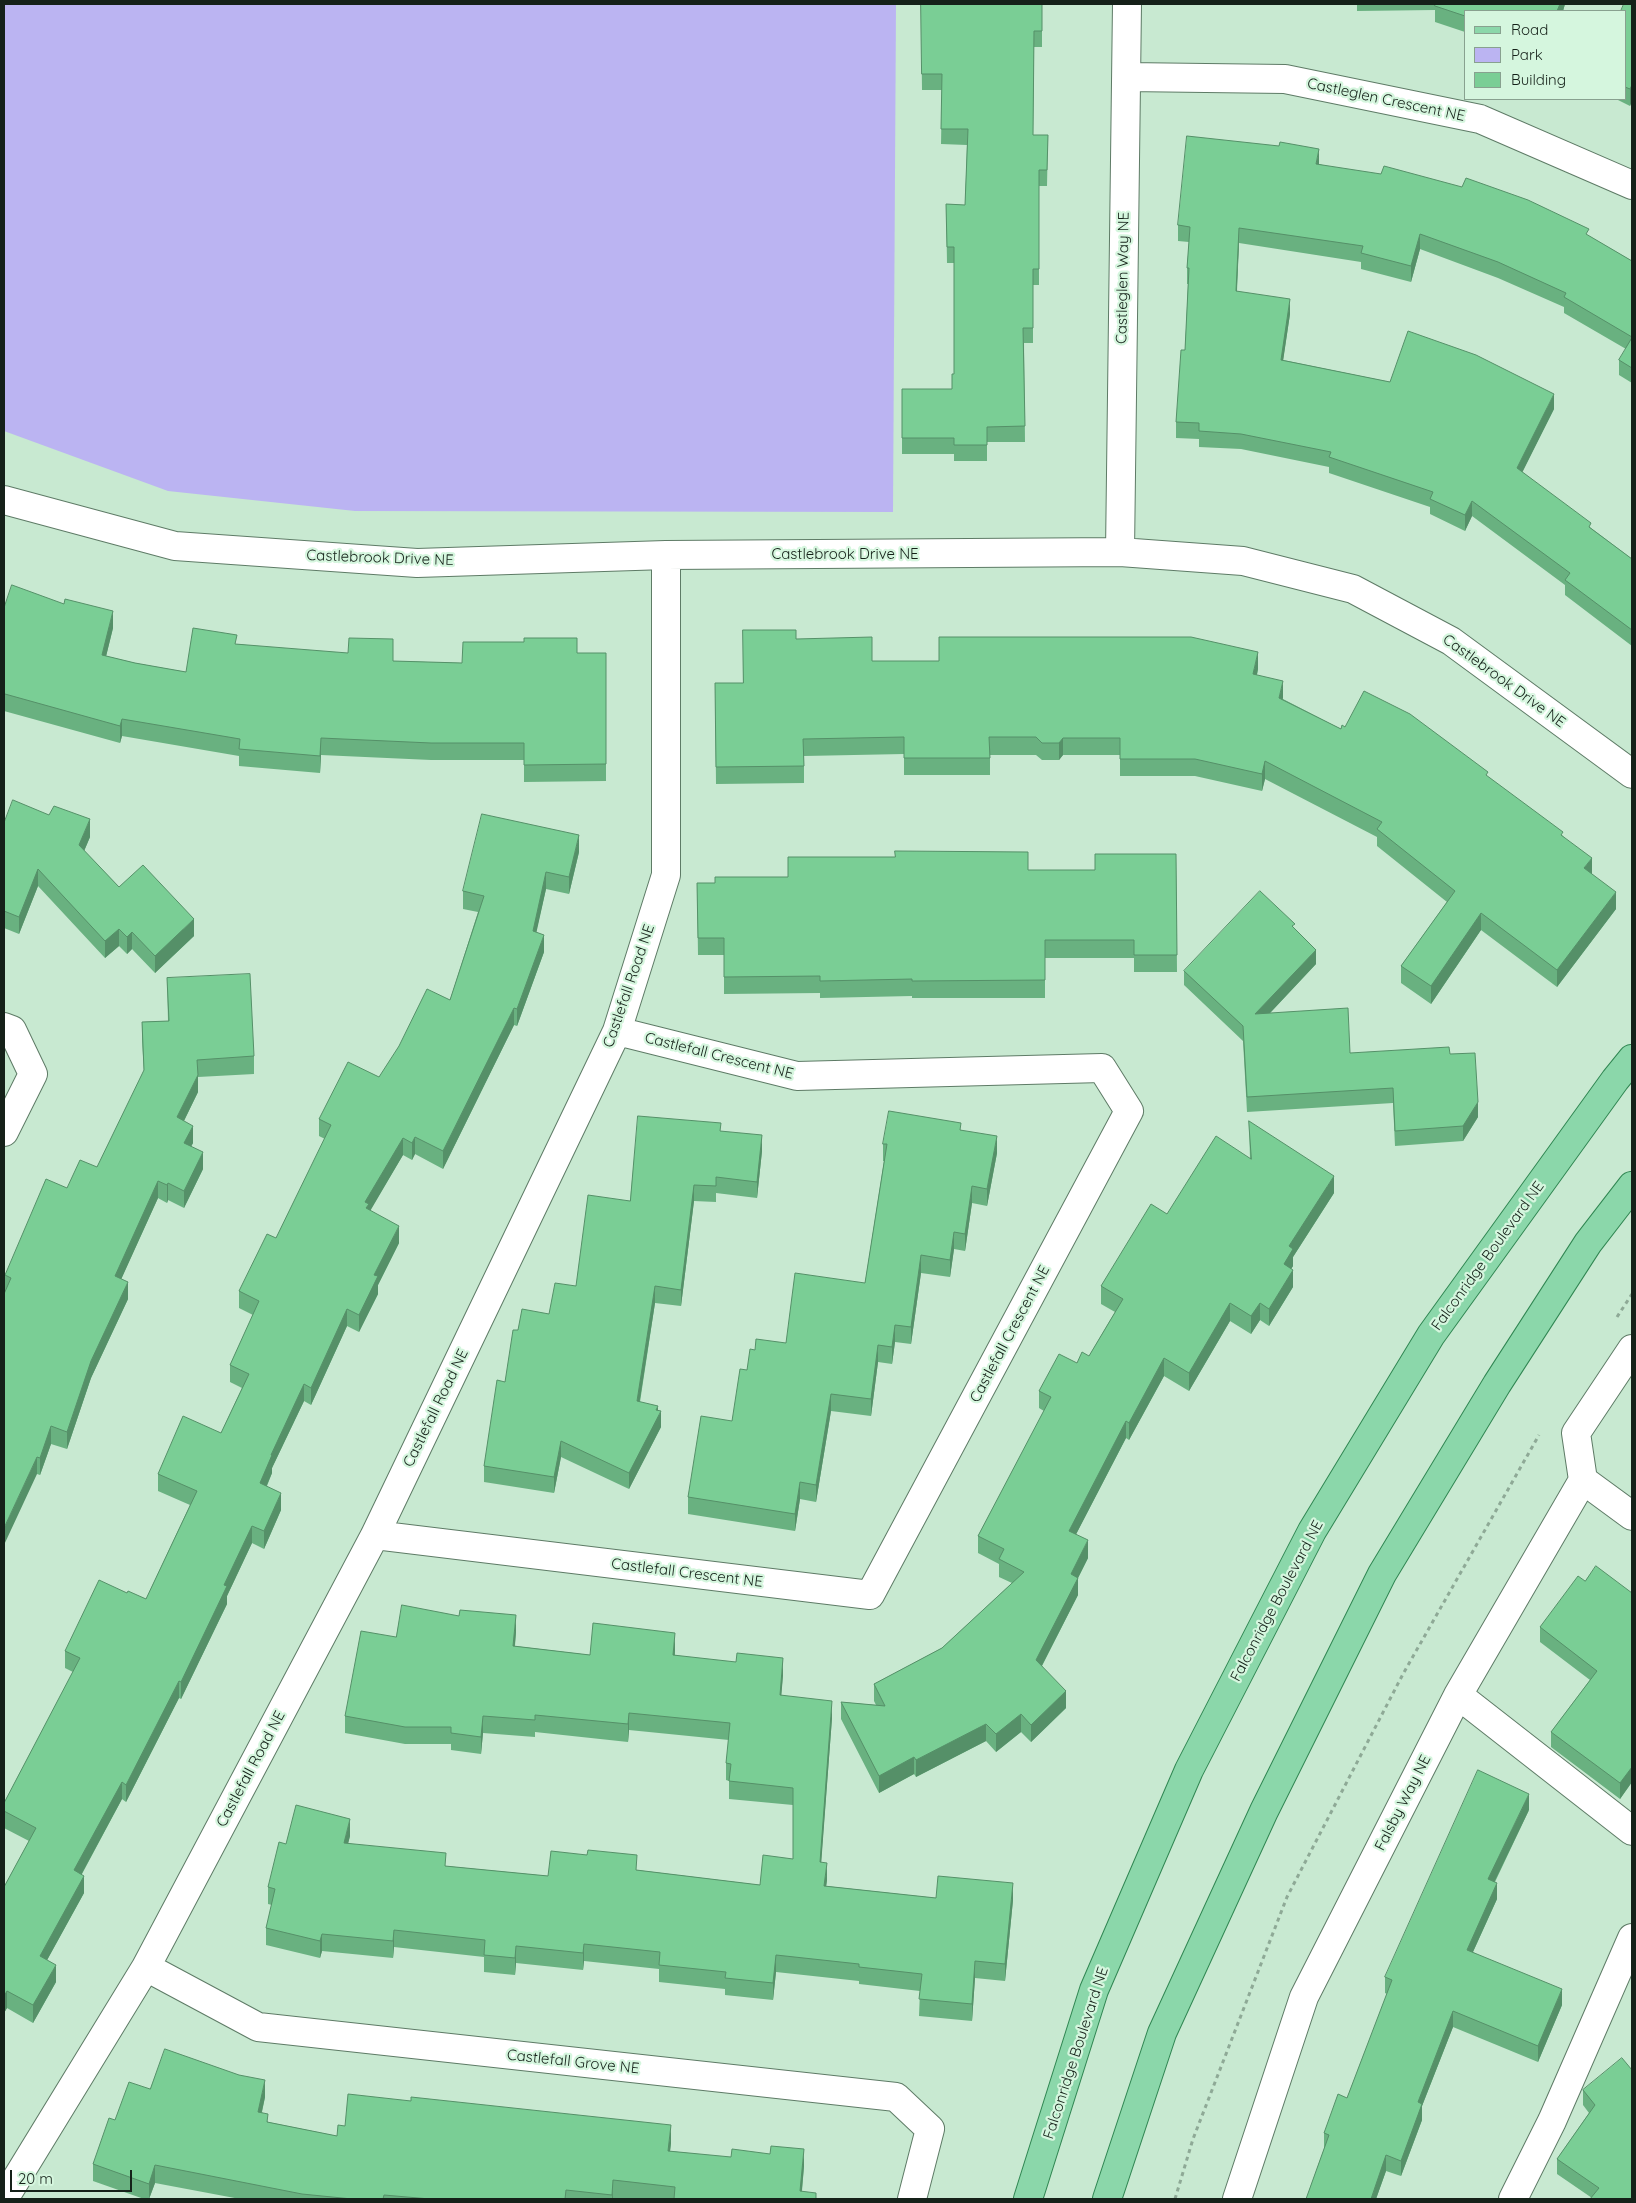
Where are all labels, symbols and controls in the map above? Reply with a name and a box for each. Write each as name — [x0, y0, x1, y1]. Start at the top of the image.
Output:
legend — [1464, 10, 1626, 100]
text: Road — [1511, 20, 1548, 39]
text: Park — [1511, 45, 1543, 64]
text: Building — [1511, 70, 1566, 89]
street label: Castleglen Crescent NE — [1305, 74, 1467, 126]
street label: Castleglen Way NE — [1113, 212, 1133, 344]
street label: Castlebrook Drive NE — [771, 545, 919, 563]
street label: Castlebrook Drive NE — [306, 546, 454, 570]
street label: Castlebrook Drive NE — [1439, 630, 1569, 732]
street label: Castlefall Road NE — [599, 922, 659, 1050]
street label: Castlefall Crescent NE — [643, 1029, 795, 1083]
street label: Falconridge Boulevard NE — [1428, 1178, 1548, 1334]
street label: Castlefall Crescent NE — [966, 1262, 1054, 1406]
street label: Castlefall Road NE — [400, 1346, 472, 1470]
street label: Falconridge Boulevard NE — [1227, 1517, 1327, 1685]
street label: Castlefall Crescent NE — [610, 1555, 764, 1591]
street label: Castlefall Road NE — [213, 1708, 289, 1830]
street label: Falsby Way NE — [1371, 1752, 1435, 1854]
street label: Falconridge Boulevard NE — [1040, 1965, 1112, 2141]
street label: Castlefall Grove NE — [506, 2046, 640, 2078]
scale bar — [12, 2160, 135, 2192]
text: 20 m — [18, 2169, 53, 2188]

